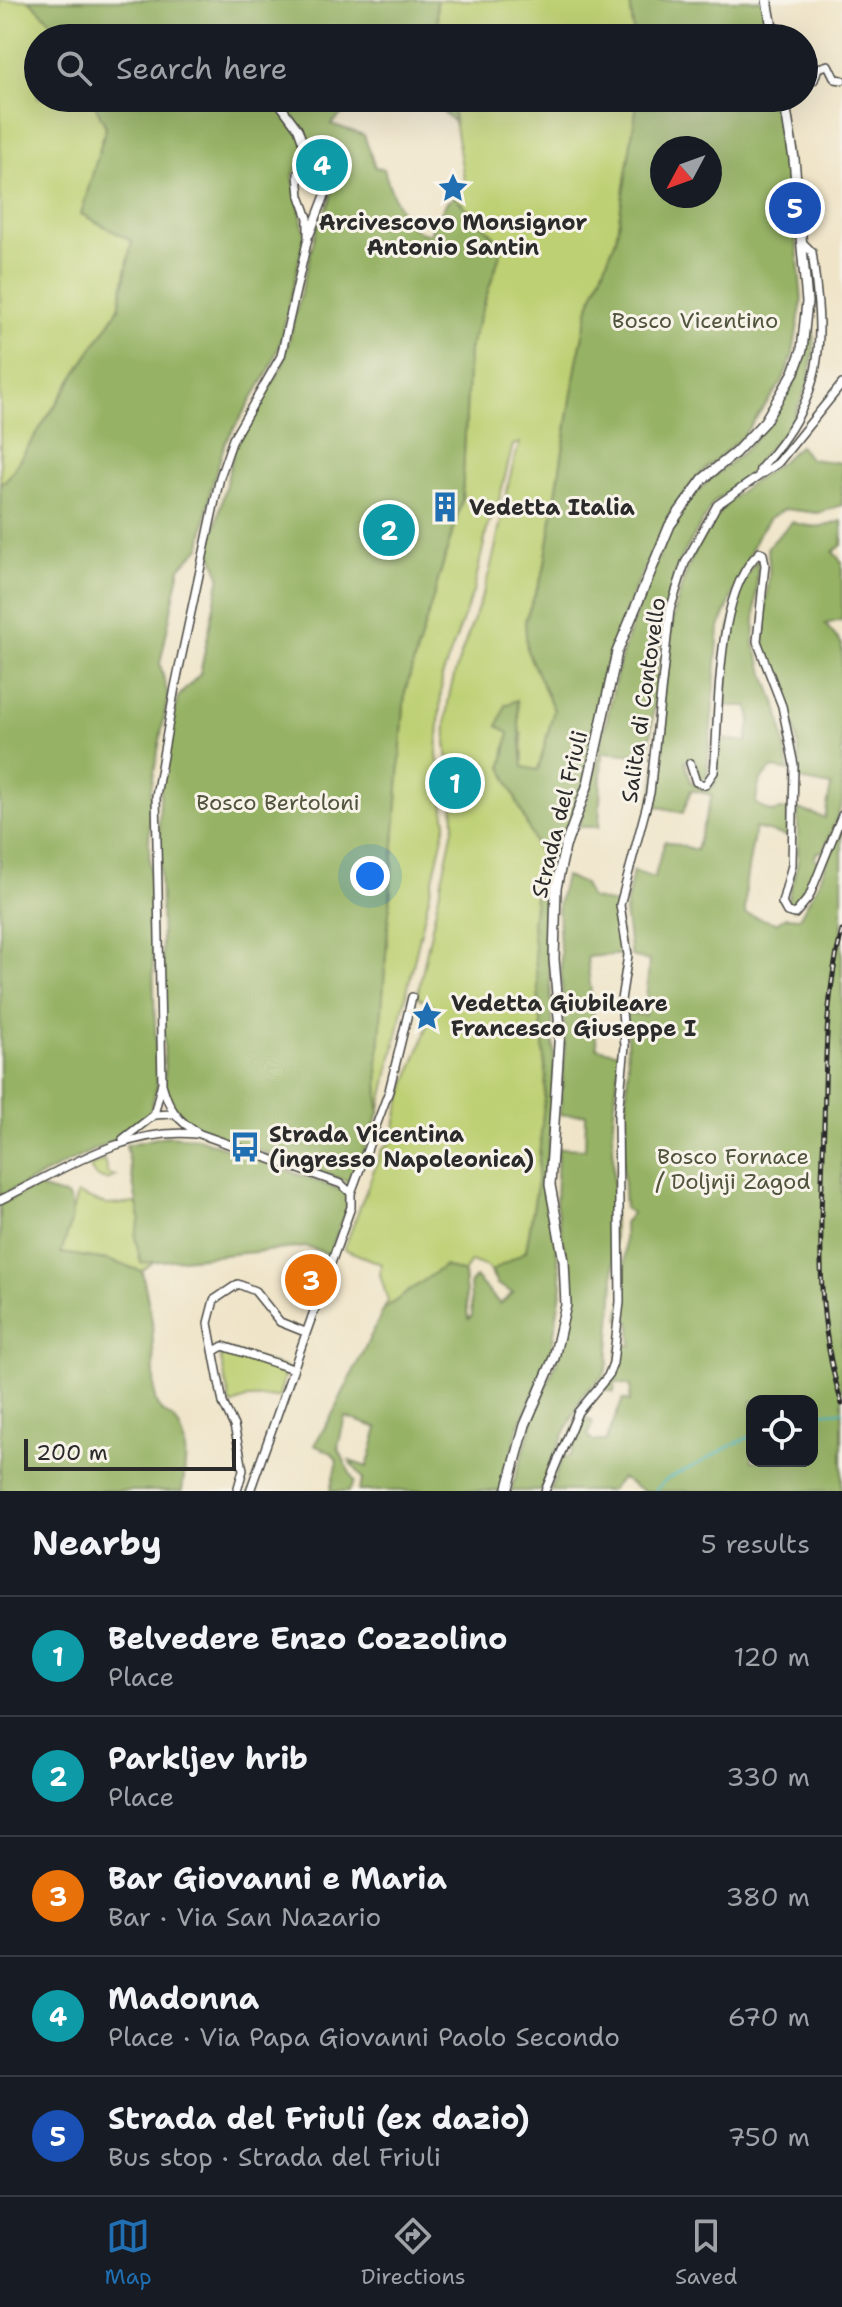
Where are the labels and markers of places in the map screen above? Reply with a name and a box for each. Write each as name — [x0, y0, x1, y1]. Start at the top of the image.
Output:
pin: 4 — [296, 135, 348, 195]
place icon: Arcivescovo Monsignor Antonio Santin — [436, 171, 470, 205]
pin: 5 — [769, 178, 821, 238]
place label: Arcivescovo Monsignor Antonio Santin — [319, 208, 587, 262]
building icon: Vedetta Italia — [428, 490, 462, 524]
place label: Vedetta Italia — [469, 493, 635, 522]
pin: 2 — [363, 500, 415, 560]
pin: 1 — [429, 753, 481, 813]
place label: Vedetta Giubileare Francesco Giuseppe I — [451, 989, 696, 1043]
place icon: Vedetta Giubileare Francesco Giuseppe I — [410, 999, 444, 1033]
place label: Strada Vicentina (ingresso Napoleonica) — [269, 1120, 534, 1174]
bus stop icon: Strada Vicentina (ingresso Napoleonica) — [228, 1130, 262, 1164]
pin: 3 — [285, 1250, 337, 1310]

